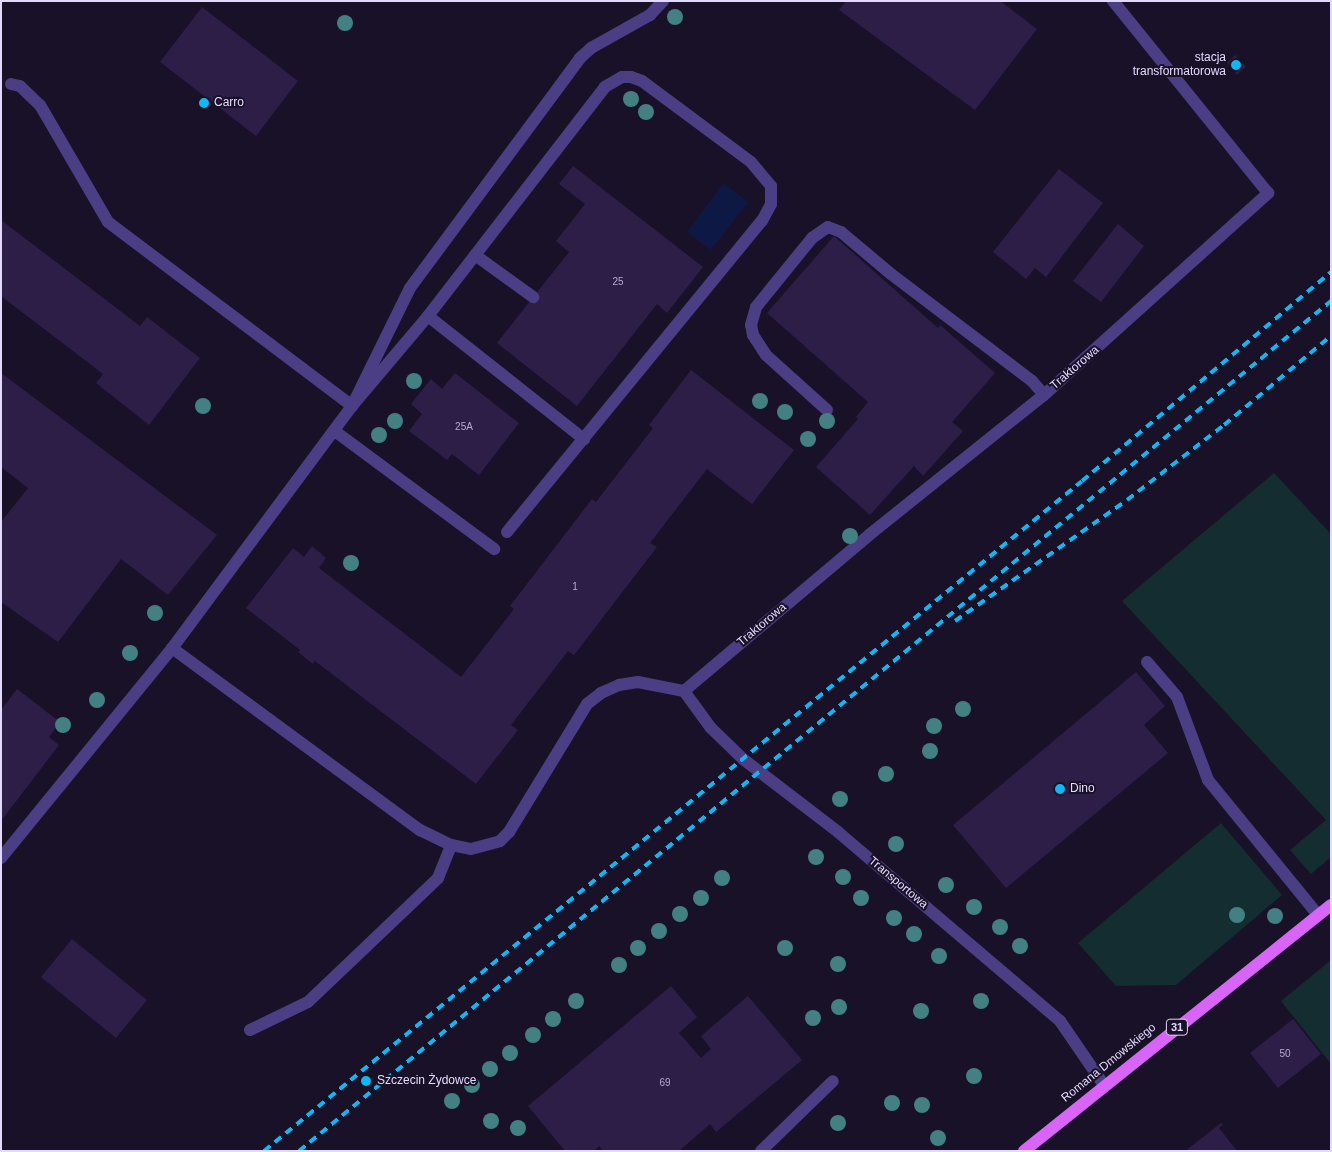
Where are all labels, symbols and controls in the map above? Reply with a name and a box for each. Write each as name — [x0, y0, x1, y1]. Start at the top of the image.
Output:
place label: stacja transformatorowa — [1133, 51, 1226, 79]
marker: stacja transformatorowa — [1230, 59, 1242, 71]
place label: Carro — [214, 96, 244, 110]
marker: Carro — [198, 97, 210, 109]
house number: 25 — [612, 276, 624, 288]
street label: Traktorowa — [1048, 343, 1102, 393]
house number: 25A — [455, 421, 473, 433]
house number: 1 — [572, 581, 578, 593]
street label: Traktorowa — [735, 600, 789, 650]
place label: Dino — [1070, 782, 1095, 796]
marker: Dino — [1054, 783, 1066, 795]
street label: Transportowa — [865, 854, 931, 912]
road number: 31 — [1166, 1019, 1188, 1036]
street label: Romana Dmowskiego — [1059, 1020, 1159, 1106]
house number: 50 — [1279, 1048, 1291, 1060]
marker: Szczecin Żydowce — [359, 1074, 373, 1088]
place label: Szczecin Żydowce — [377, 1074, 476, 1088]
house number: 69 — [659, 1077, 671, 1089]

